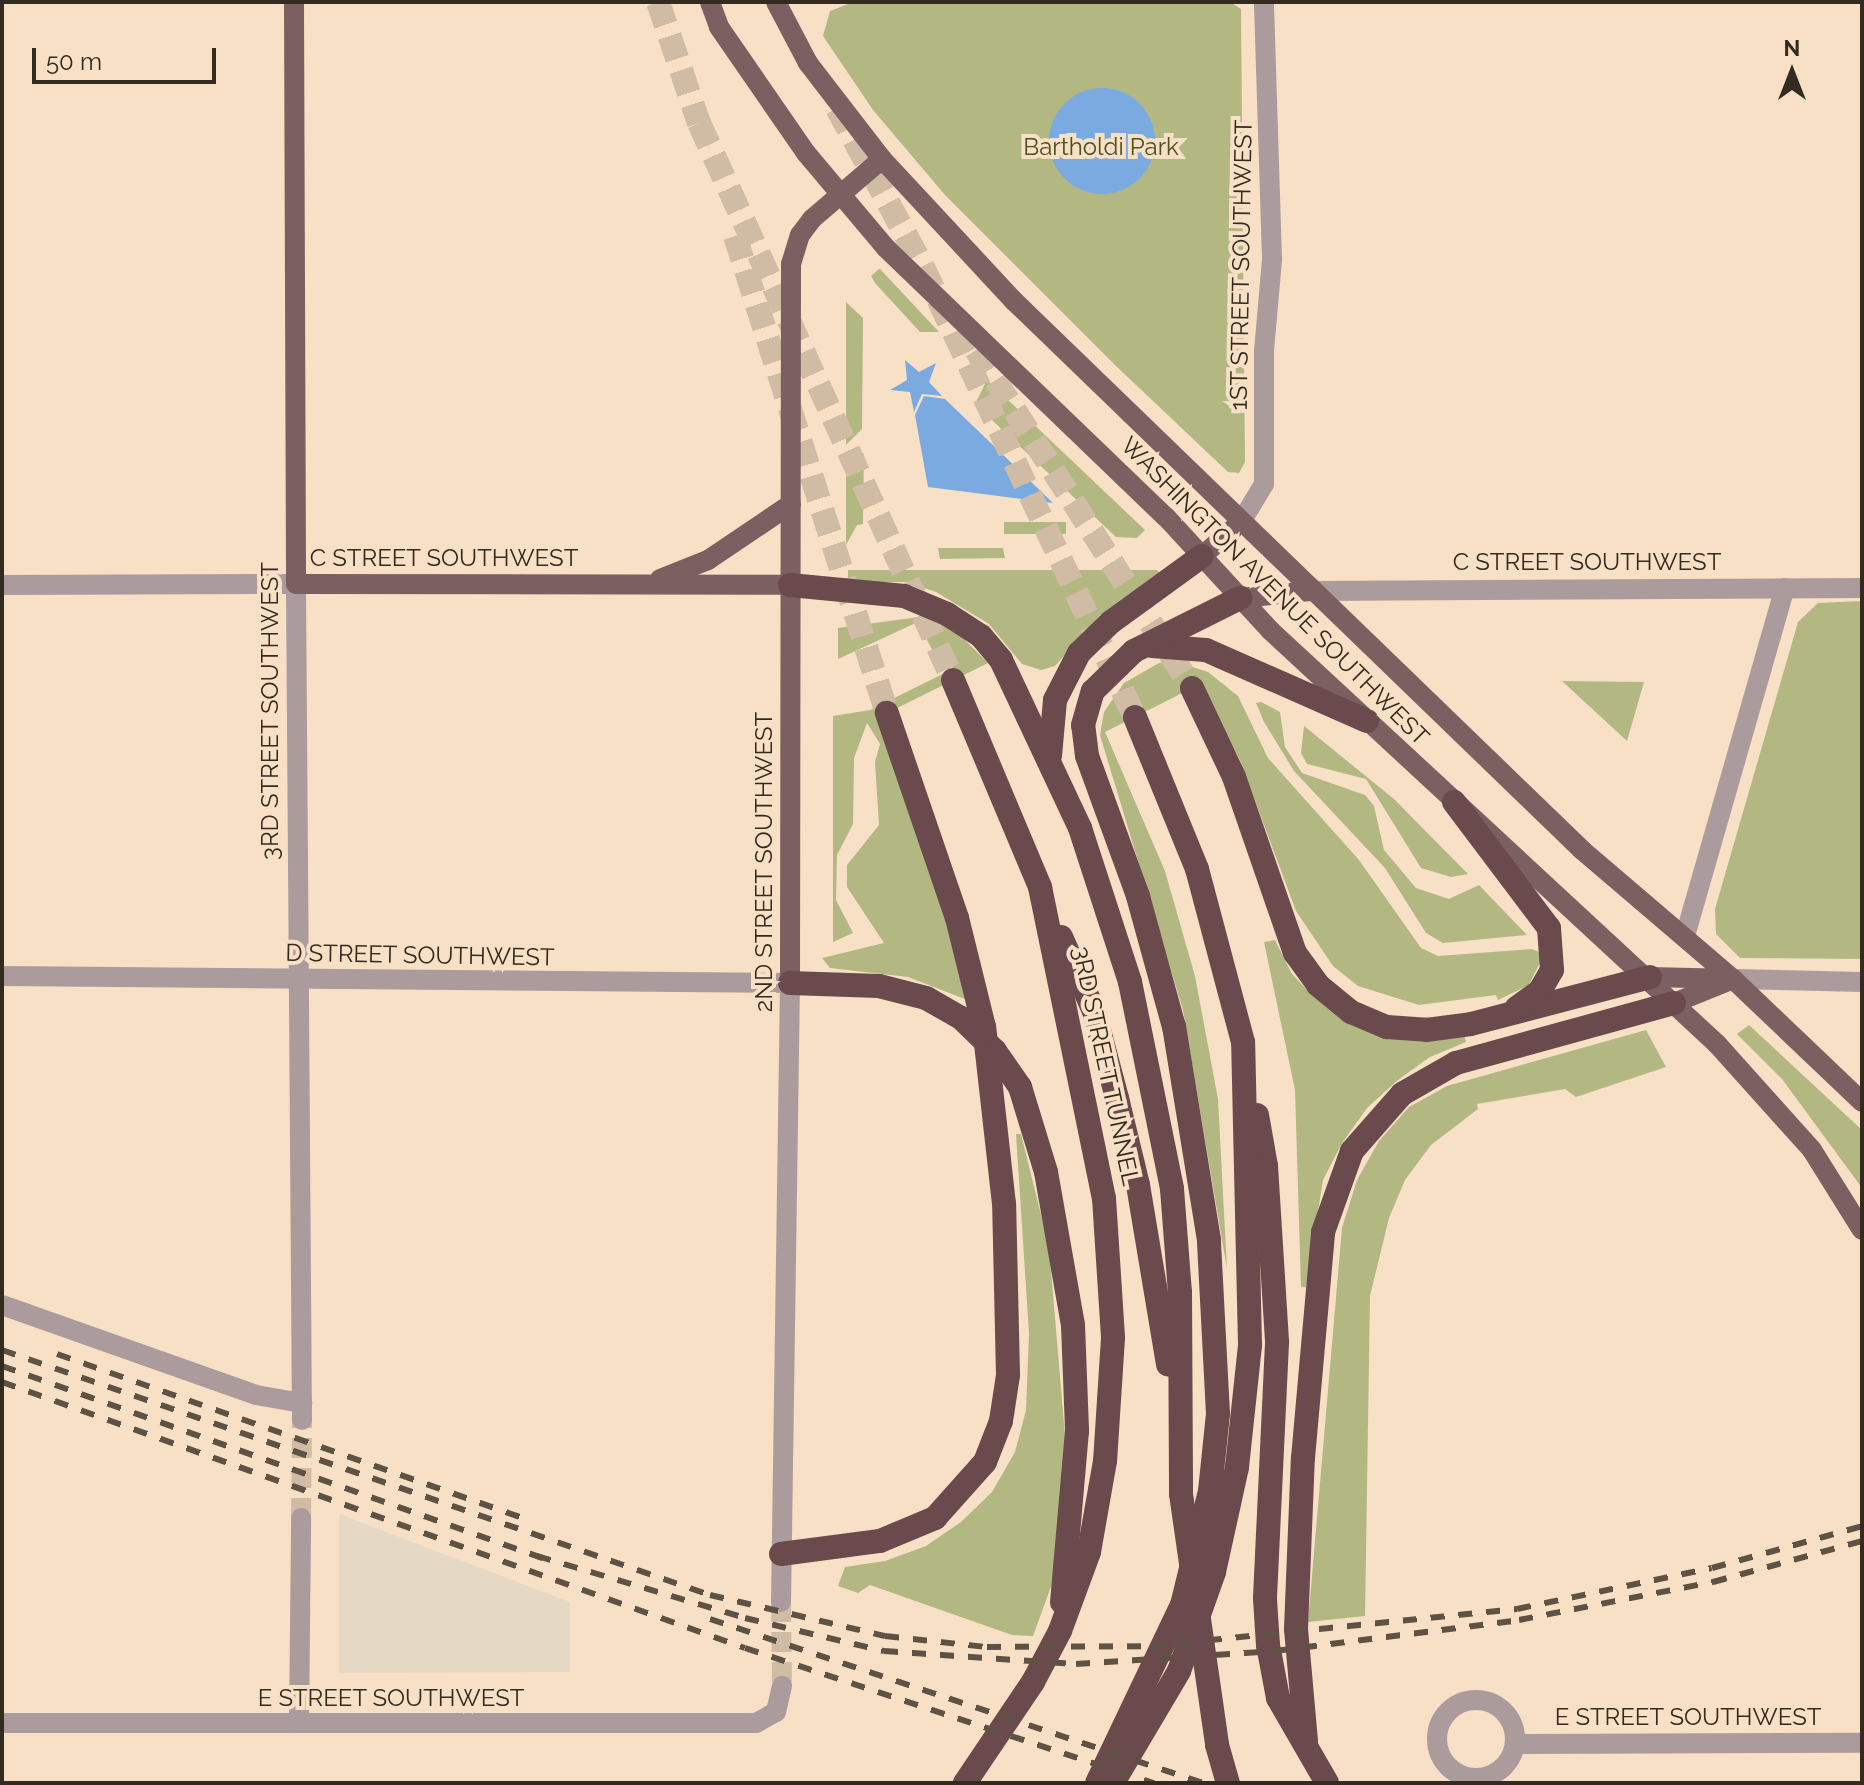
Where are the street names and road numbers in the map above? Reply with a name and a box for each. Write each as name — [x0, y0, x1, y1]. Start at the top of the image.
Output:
street label: 1ST STREET SOUTHWEST — [1224, 119, 1258, 411]
street label: WASHINGTON AVENUE SOUTHWEST — [1115, 431, 1435, 751]
street label: C STREET SOUTHWEST — [309, 544, 579, 572]
street label: C STREET SOUTHWEST — [1452, 548, 1722, 576]
street label: 3RD STREET SOUTHWEST — [256, 562, 284, 860]
street label: 2ND STREET SOUTHWEST — [750, 712, 778, 1012]
street label: D STREET SOUTHWEST — [285, 938, 555, 972]
street label: 3RD STREET TUNNEL — [1066, 943, 1146, 1189]
street label: E STREET SOUTHWEST — [257, 1684, 525, 1712]
street label: E STREET SOUTHWEST — [1554, 1703, 1822, 1731]

